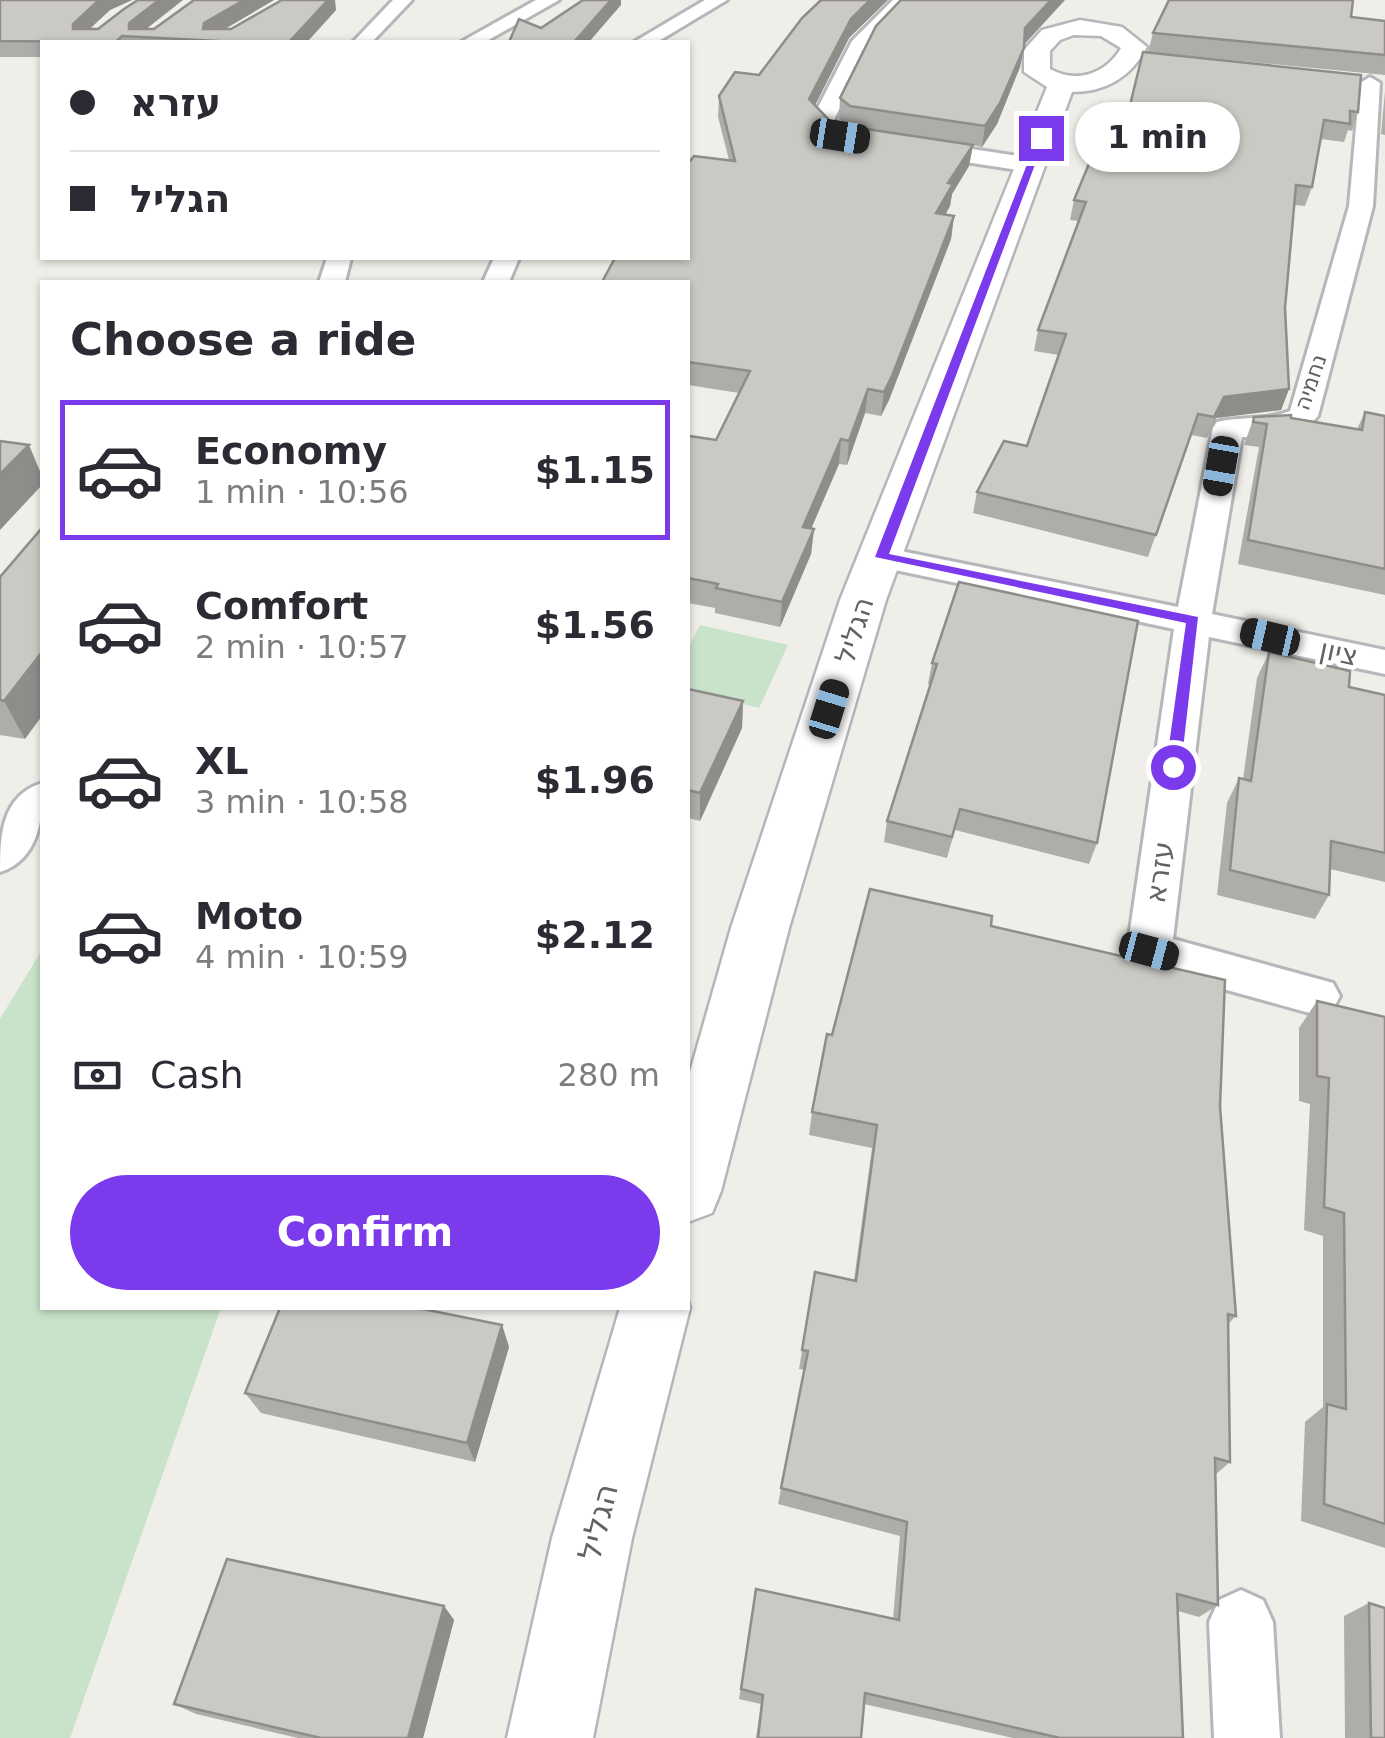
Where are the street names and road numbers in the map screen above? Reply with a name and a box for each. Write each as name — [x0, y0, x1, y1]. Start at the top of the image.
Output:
street label: נחמיה — [1289, 351, 1332, 413]
street label: הגליל — [828, 593, 881, 668]
street label: ציון — [1317, 632, 1361, 673]
street label: עזרא — [1139, 839, 1180, 905]
street label: הגליל — [570, 1480, 626, 1564]

